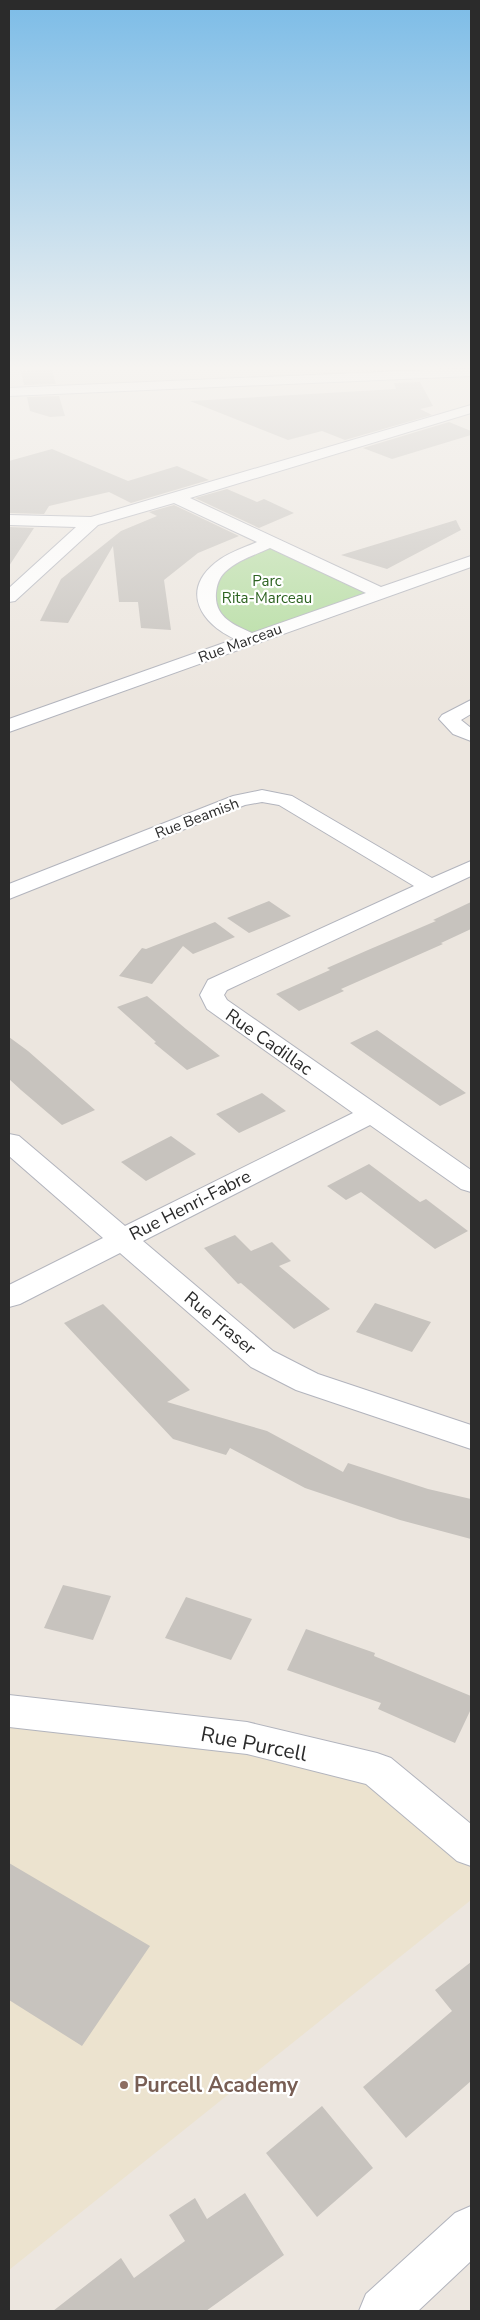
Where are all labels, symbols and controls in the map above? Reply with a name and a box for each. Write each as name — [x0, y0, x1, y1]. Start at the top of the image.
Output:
park label: Parc Rita-Marceau — [222, 571, 312, 608]
street label: Rue Marceau — [195, 619, 285, 667]
street label: Rue Beamish — [152, 793, 242, 843]
street label: Rue Cadillac — [221, 1003, 317, 1081]
street label: Rue Henri-Fabre — [125, 1164, 255, 1246]
street label: Rue Fraser — [179, 1286, 261, 1360]
street label: Rue Purcell — [198, 1720, 310, 1768]
place label: Purcell Academy — [134, 2071, 299, 2099]
marker: Purcell Academy — [118, 2079, 130, 2091]

